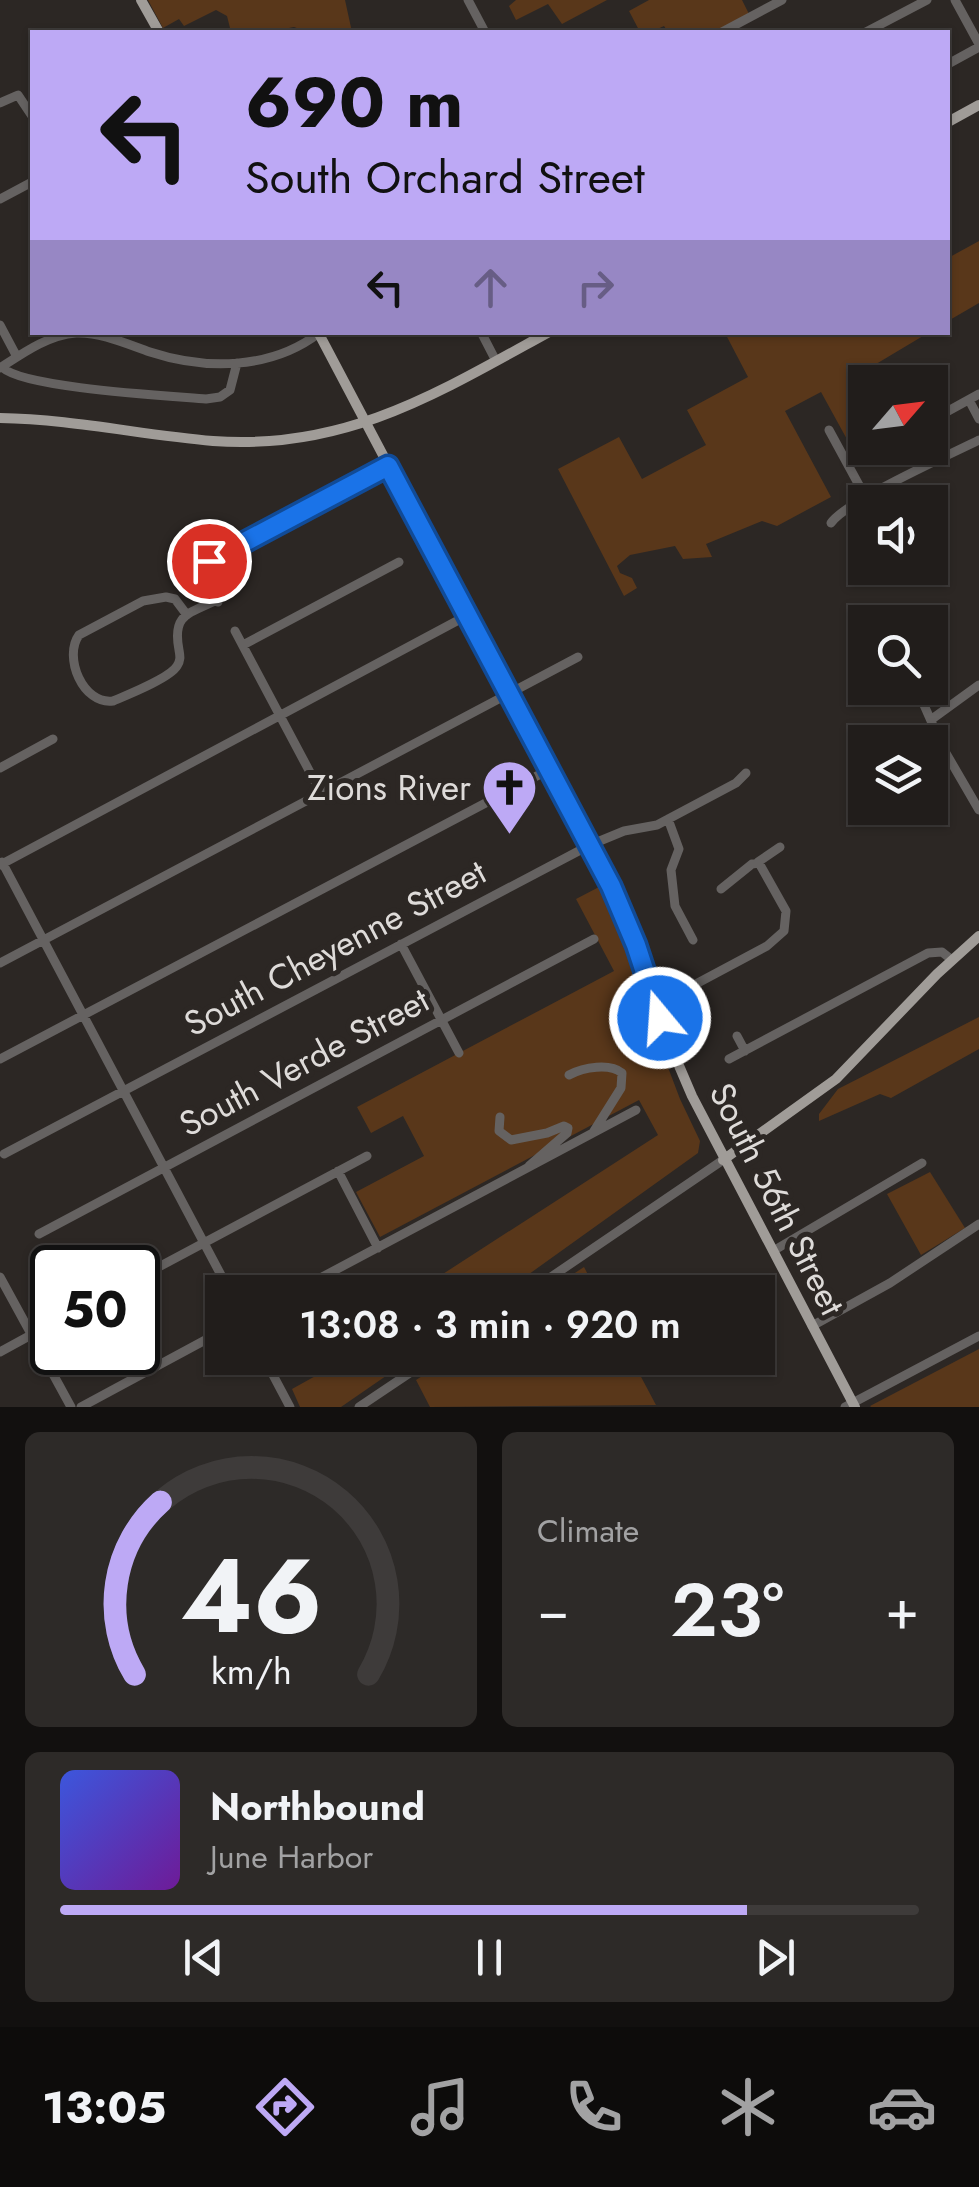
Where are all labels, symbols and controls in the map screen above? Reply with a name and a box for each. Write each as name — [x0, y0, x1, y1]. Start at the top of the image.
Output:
text: 690 m — [245, 52, 463, 153]
icon: left — [80, 70, 210, 200]
text: South Orchard Street — [245, 145, 645, 210]
icon: left — [358, 260, 413, 315]
icon: ahead — [463, 260, 518, 315]
icon: right — [568, 260, 623, 315]
north arrow — [848, 365, 948, 465]
map controls — [848, 365, 948, 825]
button: sound — [848, 485, 948, 585]
pin — [167, 519, 252, 604]
icon: arrive — [182, 534, 237, 589]
button: search — [848, 605, 948, 705]
button: layers — [848, 725, 948, 825]
church icon: Zions River — [480, 758, 540, 837]
place label: Zions River — [307, 763, 471, 813]
street label: South Cheyenne Street — [175, 847, 495, 1049]
position arrow — [608, 966, 712, 1070]
street label: South Verde Street — [170, 975, 438, 1149]
street label: South 56th Street — [697, 1074, 857, 1324]
speed limit sign: 50 — [30, 1245, 160, 1375]
text: 13:08 · 3 min · 920 m — [299, 1297, 681, 1352]
text: Climate — [537, 1508, 639, 1554]
text: 46 — [180, 1521, 322, 1671]
text: 23° — [670, 1556, 784, 1664]
text: − — [537, 1570, 569, 1650]
text: + — [885, 1570, 919, 1650]
text: km/h — [211, 1646, 291, 1697]
text: Northbound — [210, 1779, 425, 1834]
text: June Harbor — [210, 1834, 373, 1880]
icon: previous — [176, 1930, 231, 1985]
icon: pause — [462, 1930, 517, 1985]
icon: next — [748, 1930, 803, 1985]
icon: directions — [250, 2072, 320, 2142]
icon: music — [405, 2072, 475, 2142]
icon: phone — [559, 2072, 629, 2142]
icon: climate — [713, 2072, 783, 2142]
icon: car — [867, 2072, 937, 2142]
text: 13:05 — [42, 2075, 166, 2140]

